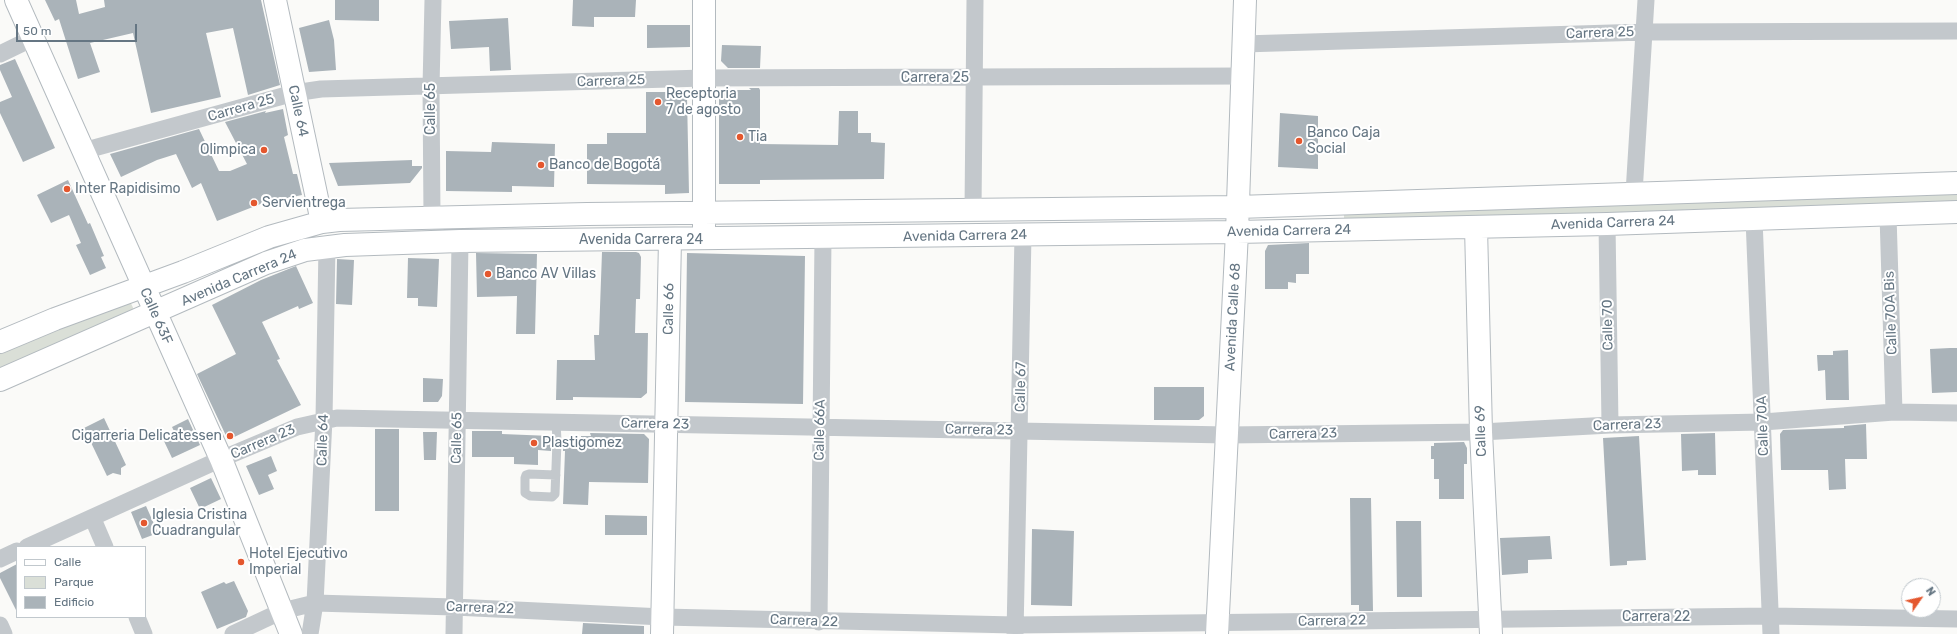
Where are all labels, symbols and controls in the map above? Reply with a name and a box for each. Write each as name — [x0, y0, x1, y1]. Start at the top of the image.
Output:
scale bar — [18, 16, 139, 42]
street label: Carrera 25 — [1566, 23, 1634, 43]
text: 50 m — [23, 24, 51, 38]
street label: Carrera 25 — [901, 70, 969, 86]
street label: Carrera 25 — [577, 71, 645, 91]
street label: Calle 65 — [423, 83, 439, 135]
street label: Calle 64 — [284, 84, 312, 138]
place label: Receptoria 7 de agosto — [666, 86, 741, 118]
street label: Carrera 25 — [206, 91, 276, 125]
marker: Receptoria 7 de agosto — [653, 97, 663, 107]
place label: Banco Caja Social — [1307, 125, 1380, 158]
place label: Tia — [748, 129, 767, 145]
marker: Tia — [735, 132, 745, 142]
marker: Banco Caja Social — [1294, 136, 1304, 146]
place label: Olimpica — [200, 142, 256, 158]
marker: Olimpica — [259, 145, 269, 155]
place label: Banco de Bogotá — [549, 157, 660, 173]
marker: Banco de Bogotá — [536, 160, 546, 170]
place label: Inter Rapidisimo — [75, 181, 181, 197]
marker: Inter Rapidisimo — [62, 184, 72, 194]
place label: Servientrega — [262, 195, 346, 211]
marker: Servientrega — [249, 198, 259, 208]
street label: Avenida Carrera 24 — [1551, 212, 1675, 234]
street label: Avenida Carrera 24 — [1227, 222, 1351, 240]
street label: Avenida Carrera 24 — [903, 227, 1027, 245]
street label: Avenida Carrera 24 — [579, 232, 703, 248]
street label: Avenida Carrera 24 — [179, 246, 299, 310]
street label: Avenida Calle 68 — [1222, 263, 1244, 371]
place label: Banco AV Villas — [496, 266, 596, 282]
marker: Banco AV Villas — [483, 269, 493, 279]
street label: Calle 70A Bis — [1881, 271, 1901, 355]
street label: Calle 66 — [660, 283, 678, 335]
street label: Calle 63F — [136, 285, 176, 347]
street label: Calle 70 — [1599, 299, 1617, 351]
street label: Calle 67 — [1012, 362, 1030, 412]
street label: Calle 70A — [1754, 395, 1772, 457]
street label: Calle 66A — [811, 399, 829, 461]
street label: Calle 69 — [1472, 405, 1490, 457]
street label: Calle 65 — [448, 412, 466, 464]
street label: Calle 64 — [314, 414, 332, 466]
street label: Carrera 23 — [621, 415, 689, 433]
street label: Carrera 23 — [1593, 415, 1661, 435]
street label: Carrera 23 — [228, 421, 298, 463]
street label: Carrera 23 — [945, 421, 1013, 439]
street label: Carrera 23 — [1269, 425, 1337, 443]
place label: Cigarreria Delicatessen — [71, 428, 222, 444]
marker: Cigarreria Delicatessen — [225, 431, 235, 441]
place label: Plastigomez — [542, 435, 622, 451]
marker: Plastigomez — [529, 438, 539, 448]
place label: Iglesia Cristina Cuadrangular — [152, 507, 247, 540]
marker: Iglesia Cristina Cuadrangular — [139, 518, 149, 528]
legend — [16, 546, 146, 618]
place label: Hotel Ejecutivo Imperial — [249, 546, 348, 578]
text: Calle — [54, 555, 81, 569]
marker: Hotel Ejecutivo Imperial — [236, 557, 246, 567]
text: Parque — [54, 575, 94, 589]
north arrow — [1901, 578, 1941, 618]
text: N — [1923, 585, 1938, 598]
text: Edificio — [54, 595, 94, 609]
street label: Carrera 22 — [446, 598, 514, 618]
street label: Carrera 22 — [1622, 609, 1690, 625]
street label: Carrera 22 — [770, 611, 838, 631]
street label: Carrera 22 — [1298, 612, 1366, 630]

